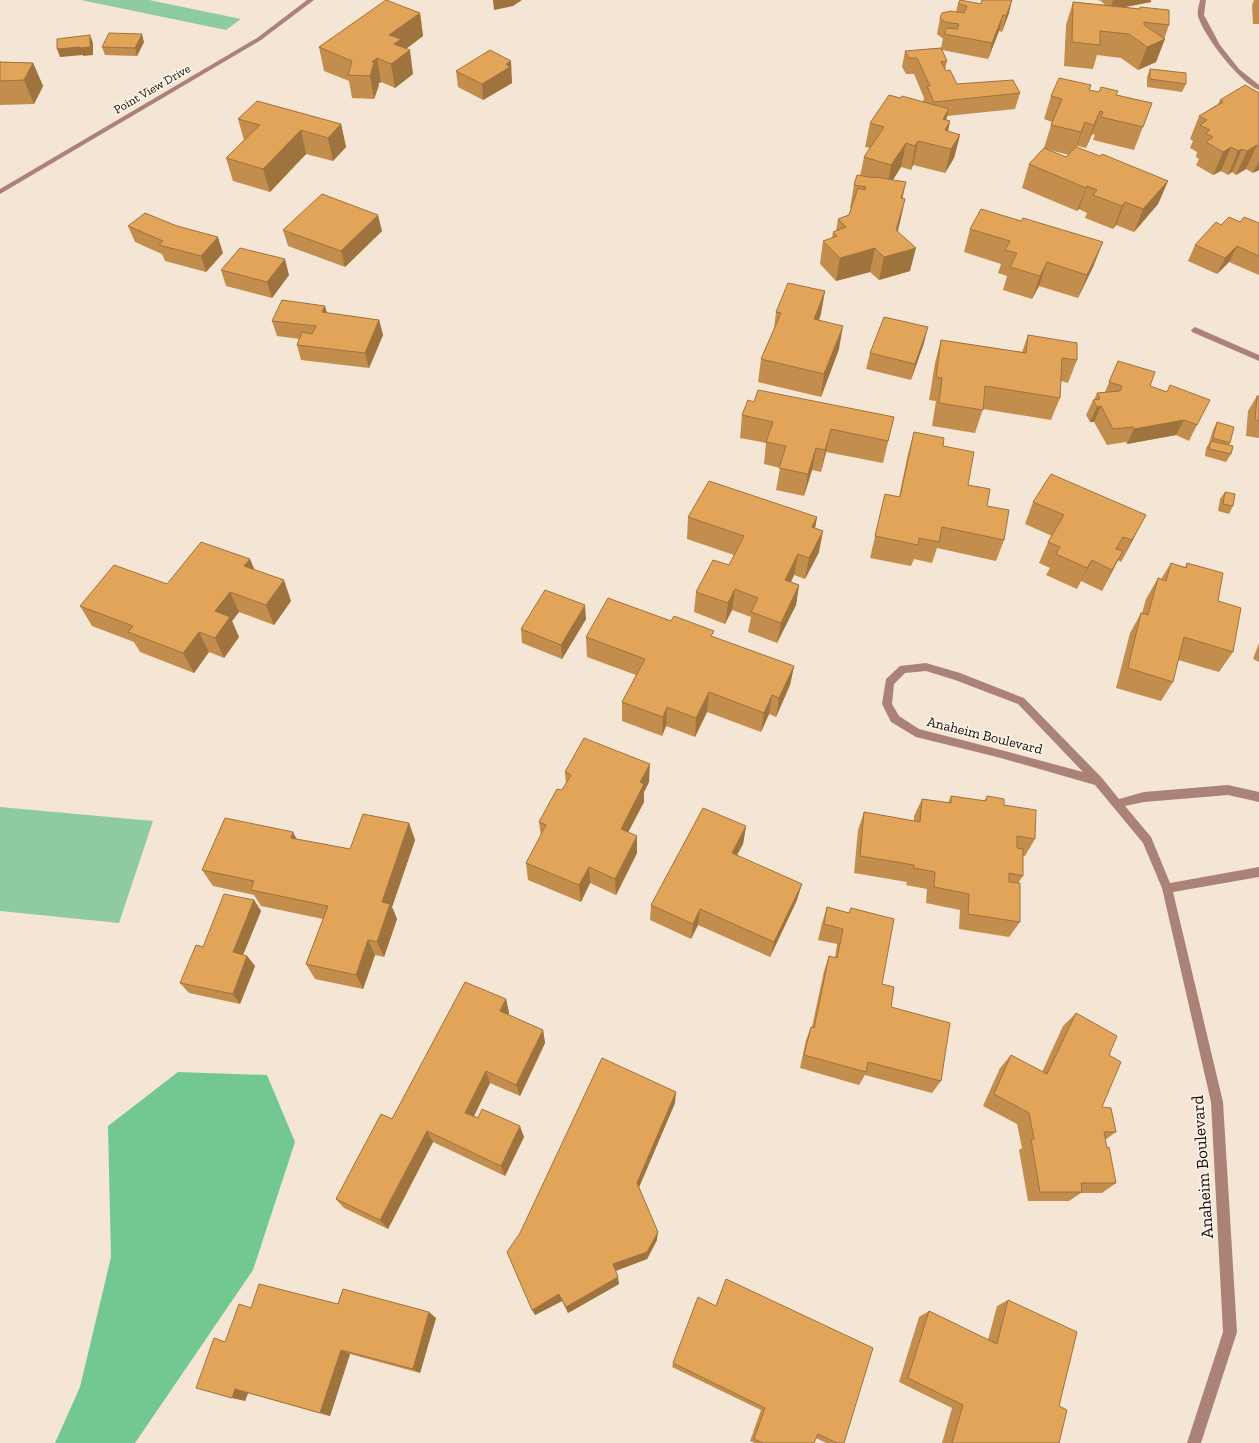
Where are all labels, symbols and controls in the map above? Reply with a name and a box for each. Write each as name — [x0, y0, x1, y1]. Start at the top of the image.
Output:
street label: Point View Drive — [111, 61, 193, 117]
street label: Anaheim Boulevard — [925, 713, 1045, 758]
street label: Anaheim Boulevard — [1187, 1094, 1217, 1239]

